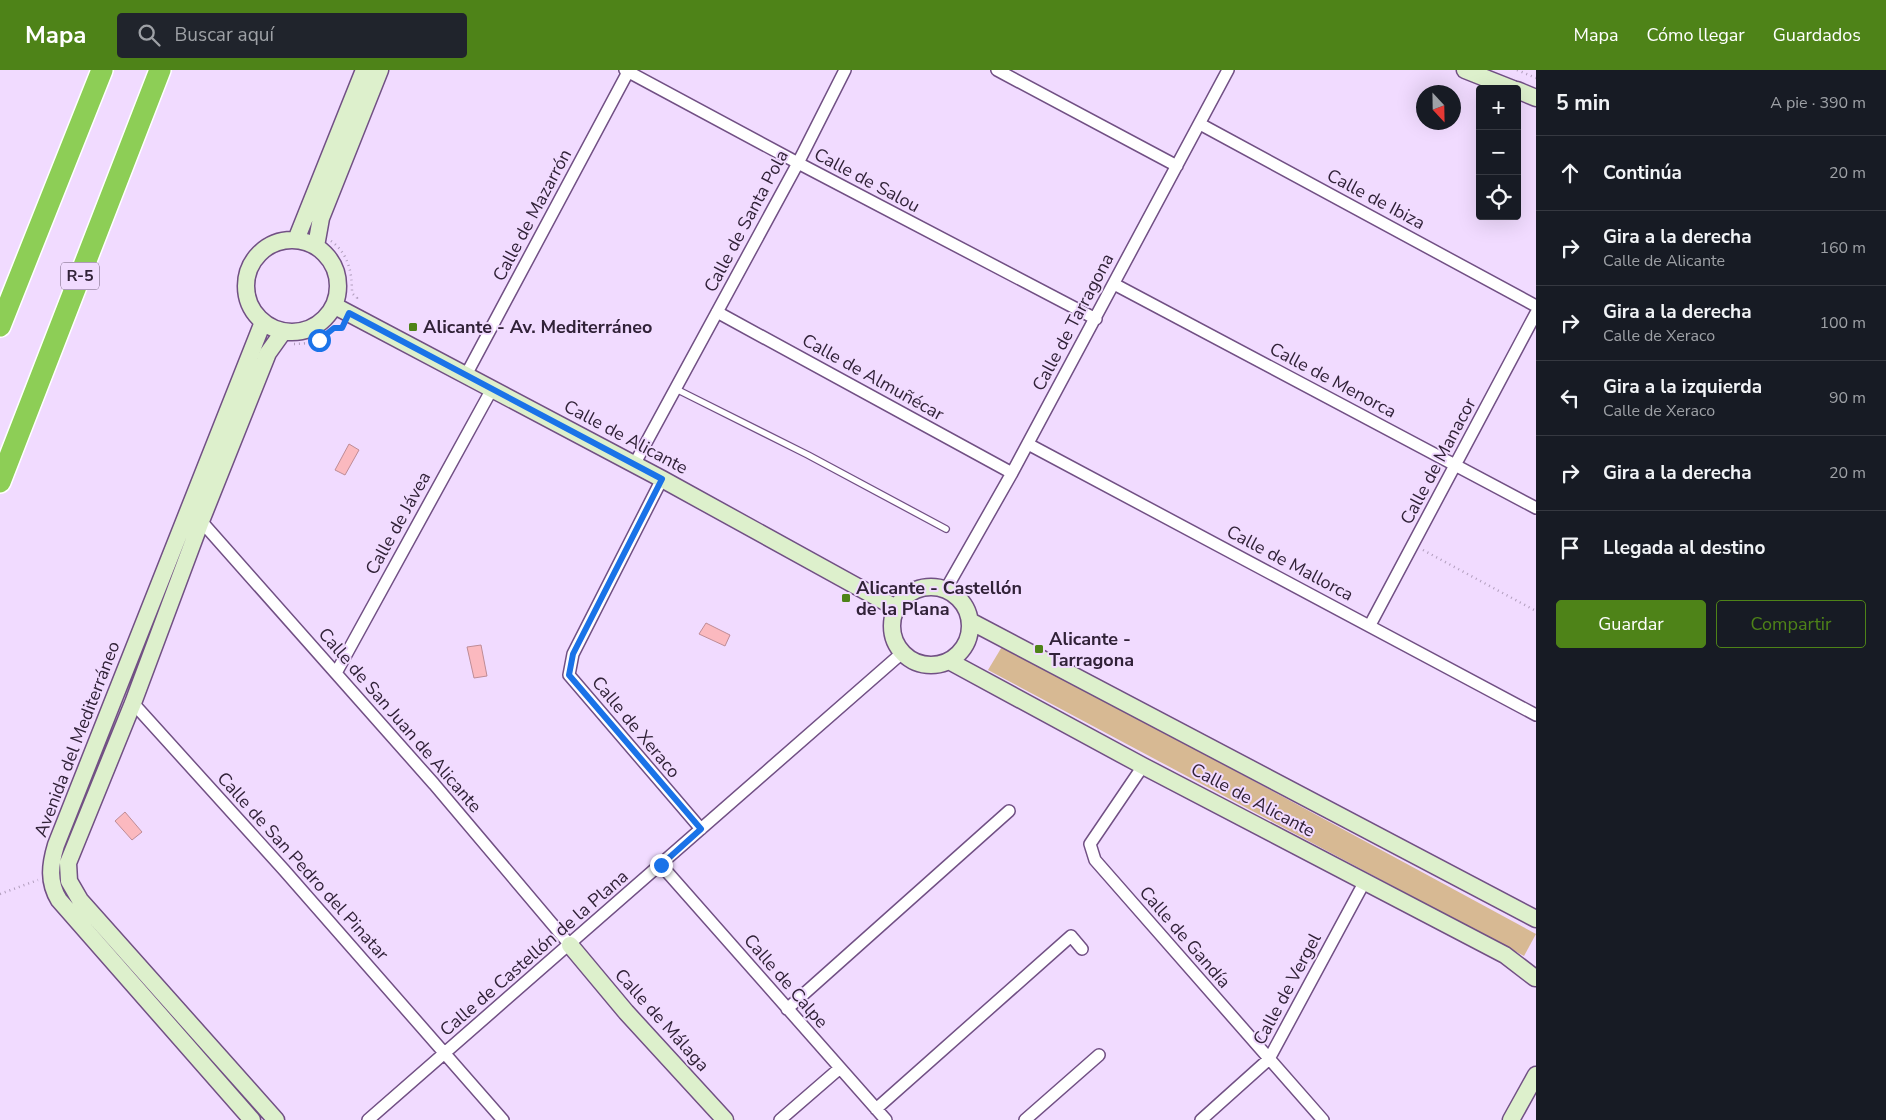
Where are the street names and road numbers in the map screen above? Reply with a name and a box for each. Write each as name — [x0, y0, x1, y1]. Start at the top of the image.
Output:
street label: Calle de Salou — [810, 142, 924, 218]
street label: Calle de Mazarrón — [487, 145, 577, 285]
street label: Calle de Santa Pola — [698, 146, 794, 296]
street label: Calle de Ibiza — [1323, 163, 1429, 235]
street label: Calle de Tarragona — [1027, 249, 1119, 395]
road number: R-5 — [61, 262, 99, 290]
street label: Calle de Almuñécar — [798, 328, 949, 426]
street label: Calle de Menorca — [1265, 337, 1401, 423]
street label: Calle de Manacor — [1395, 393, 1482, 528]
street label: Calle de Alicante — [560, 394, 692, 480]
street label: Calle de Jávea — [360, 467, 436, 579]
street label: Calle de Mallorca — [1222, 519, 1358, 607]
street label: Calle de San Juan de Alicante — [313, 622, 487, 818]
street label: Avenida del Mediterráneo — [29, 638, 125, 840]
street label: Calle de Xeraco — [586, 671, 686, 783]
street label: Calle de Alicante — [1187, 757, 1319, 843]
street label: Calle de San Pedro del Pinatar — [212, 767, 395, 966]
street label: Calle de Castellón de la Plana — [435, 864, 633, 1042]
street label: Calle de Gandía — [1134, 881, 1236, 993]
street label: Calle de Vergel — [1247, 928, 1327, 1049]
street label: Calle de Calpe — [738, 929, 834, 1033]
street label: Calle de Málaga — [609, 963, 715, 1077]

